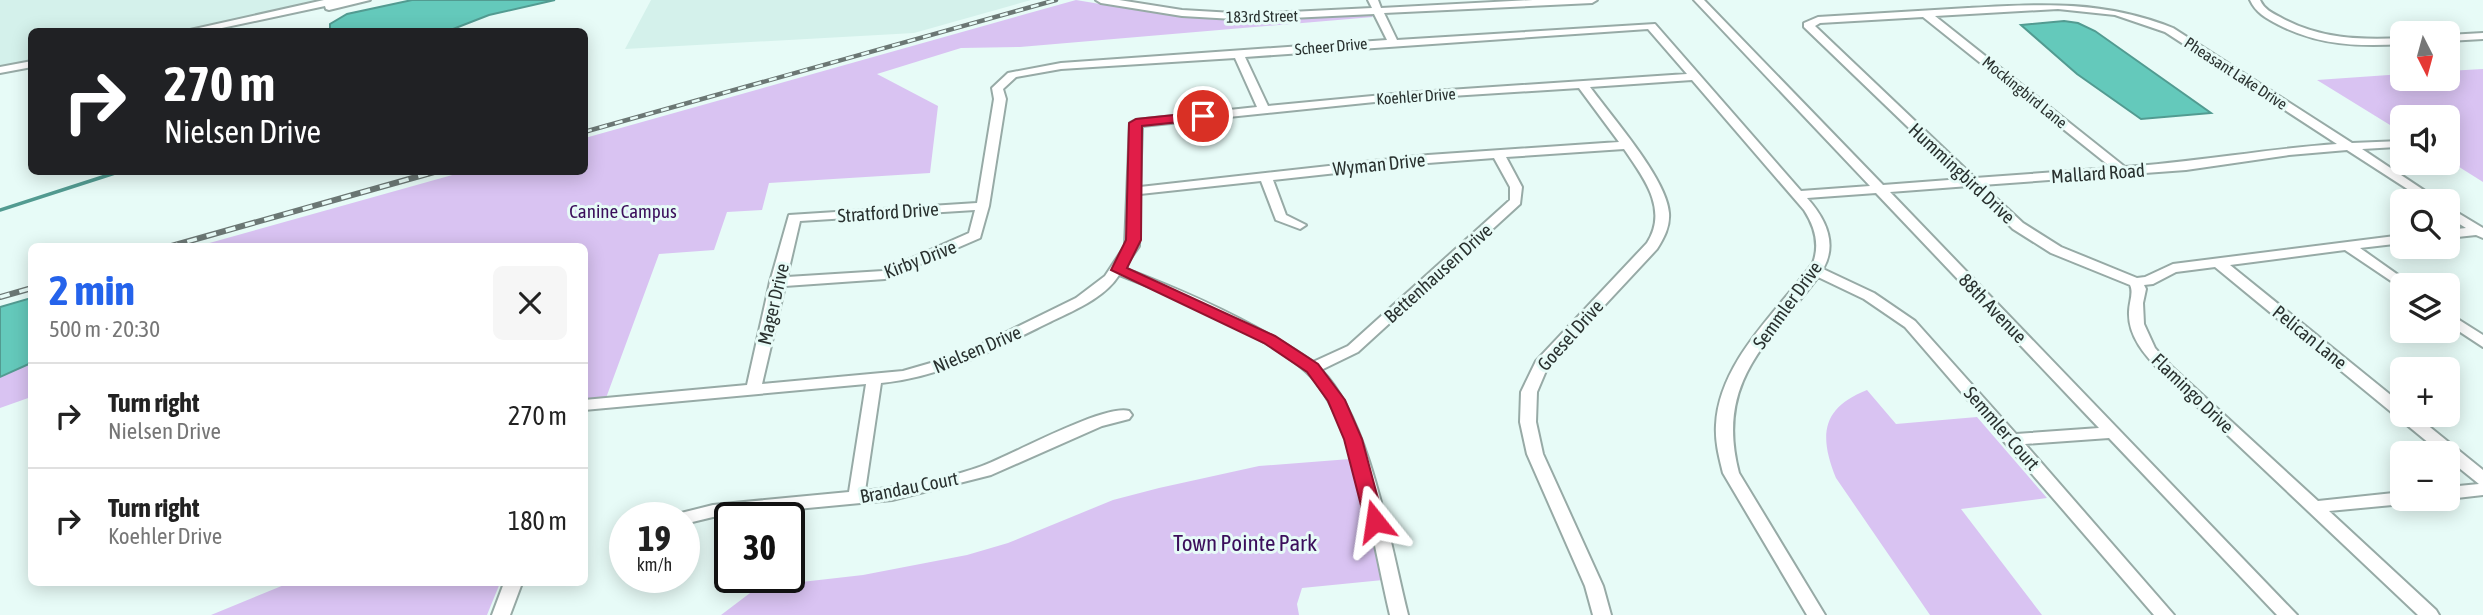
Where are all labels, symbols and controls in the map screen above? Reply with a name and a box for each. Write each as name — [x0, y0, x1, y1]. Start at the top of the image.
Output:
street label: 183rd Street — [1226, 6, 1299, 26]
north arrow — [2390, 21, 2460, 91]
map controls — [2390, 21, 2460, 511]
street label: Pheasant Lake Drive — [2181, 33, 2291, 113]
street label: Scheer Drive — [1294, 34, 1368, 58]
street label: Mockingbird Lane — [1979, 52, 2071, 132]
text: 270 m — [164, 55, 275, 111]
icon: right — [49, 56, 140, 147]
street label: Koehler Drive — [1376, 84, 1456, 108]
pin — [1173, 86, 1233, 146]
icon: arrive — [1184, 97, 1222, 135]
button: sound — [2390, 105, 2460, 175]
text: Nielsen Drive — [164, 113, 321, 150]
street label: Hummingbird Drive — [1904, 118, 2020, 228]
street label: Wyman Drive — [1332, 148, 1426, 180]
street label: Mallard Road — [2050, 159, 2146, 187]
button: search — [2390, 189, 2460, 259]
street label: Stratford Drive — [837, 197, 939, 227]
park label: Canine Campus — [569, 200, 677, 222]
street label: Bettenhausen Drive — [1380, 219, 1496, 327]
street label: Kirby Drive — [881, 235, 959, 283]
street label: Semmler Drive — [1748, 257, 1826, 353]
street label: Mager Drive — [753, 261, 793, 347]
text: 2 min — [49, 266, 135, 314]
button: close — [493, 266, 567, 340]
street label: 88th Avenue — [1955, 269, 2031, 347]
button: layers — [2390, 273, 2460, 343]
street label: Goesel Drive — [1533, 295, 1607, 375]
street label: Pelican Lane — [2269, 300, 2351, 374]
text: 500 m · 20:30 — [49, 316, 160, 342]
street label: Nielsen Drive — [930, 321, 1024, 377]
street label: Flamingo Drive — [2148, 349, 2238, 437]
button: + — [2390, 357, 2460, 427]
street label: Semmler Court — [1960, 382, 2044, 474]
text: Turn right — [108, 388, 199, 418]
icon: right — [49, 397, 87, 435]
text: 270 m — [508, 401, 567, 431]
text: Nielsen Drive — [108, 418, 221, 444]
button: − — [2390, 441, 2460, 511]
street label: Brandau Court — [858, 467, 960, 507]
position arrow — [1338, 484, 1412, 558]
text: Turn right — [108, 493, 199, 523]
icon: right — [49, 502, 87, 540]
speed limit sign: 30 — [714, 502, 805, 593]
text: 180 m — [508, 506, 567, 536]
text: 19 — [638, 518, 671, 558]
text: Koehler Drive — [108, 523, 222, 549]
park label: Town Pointe Park — [1173, 530, 1317, 556]
text: km/h — [637, 554, 672, 575]

